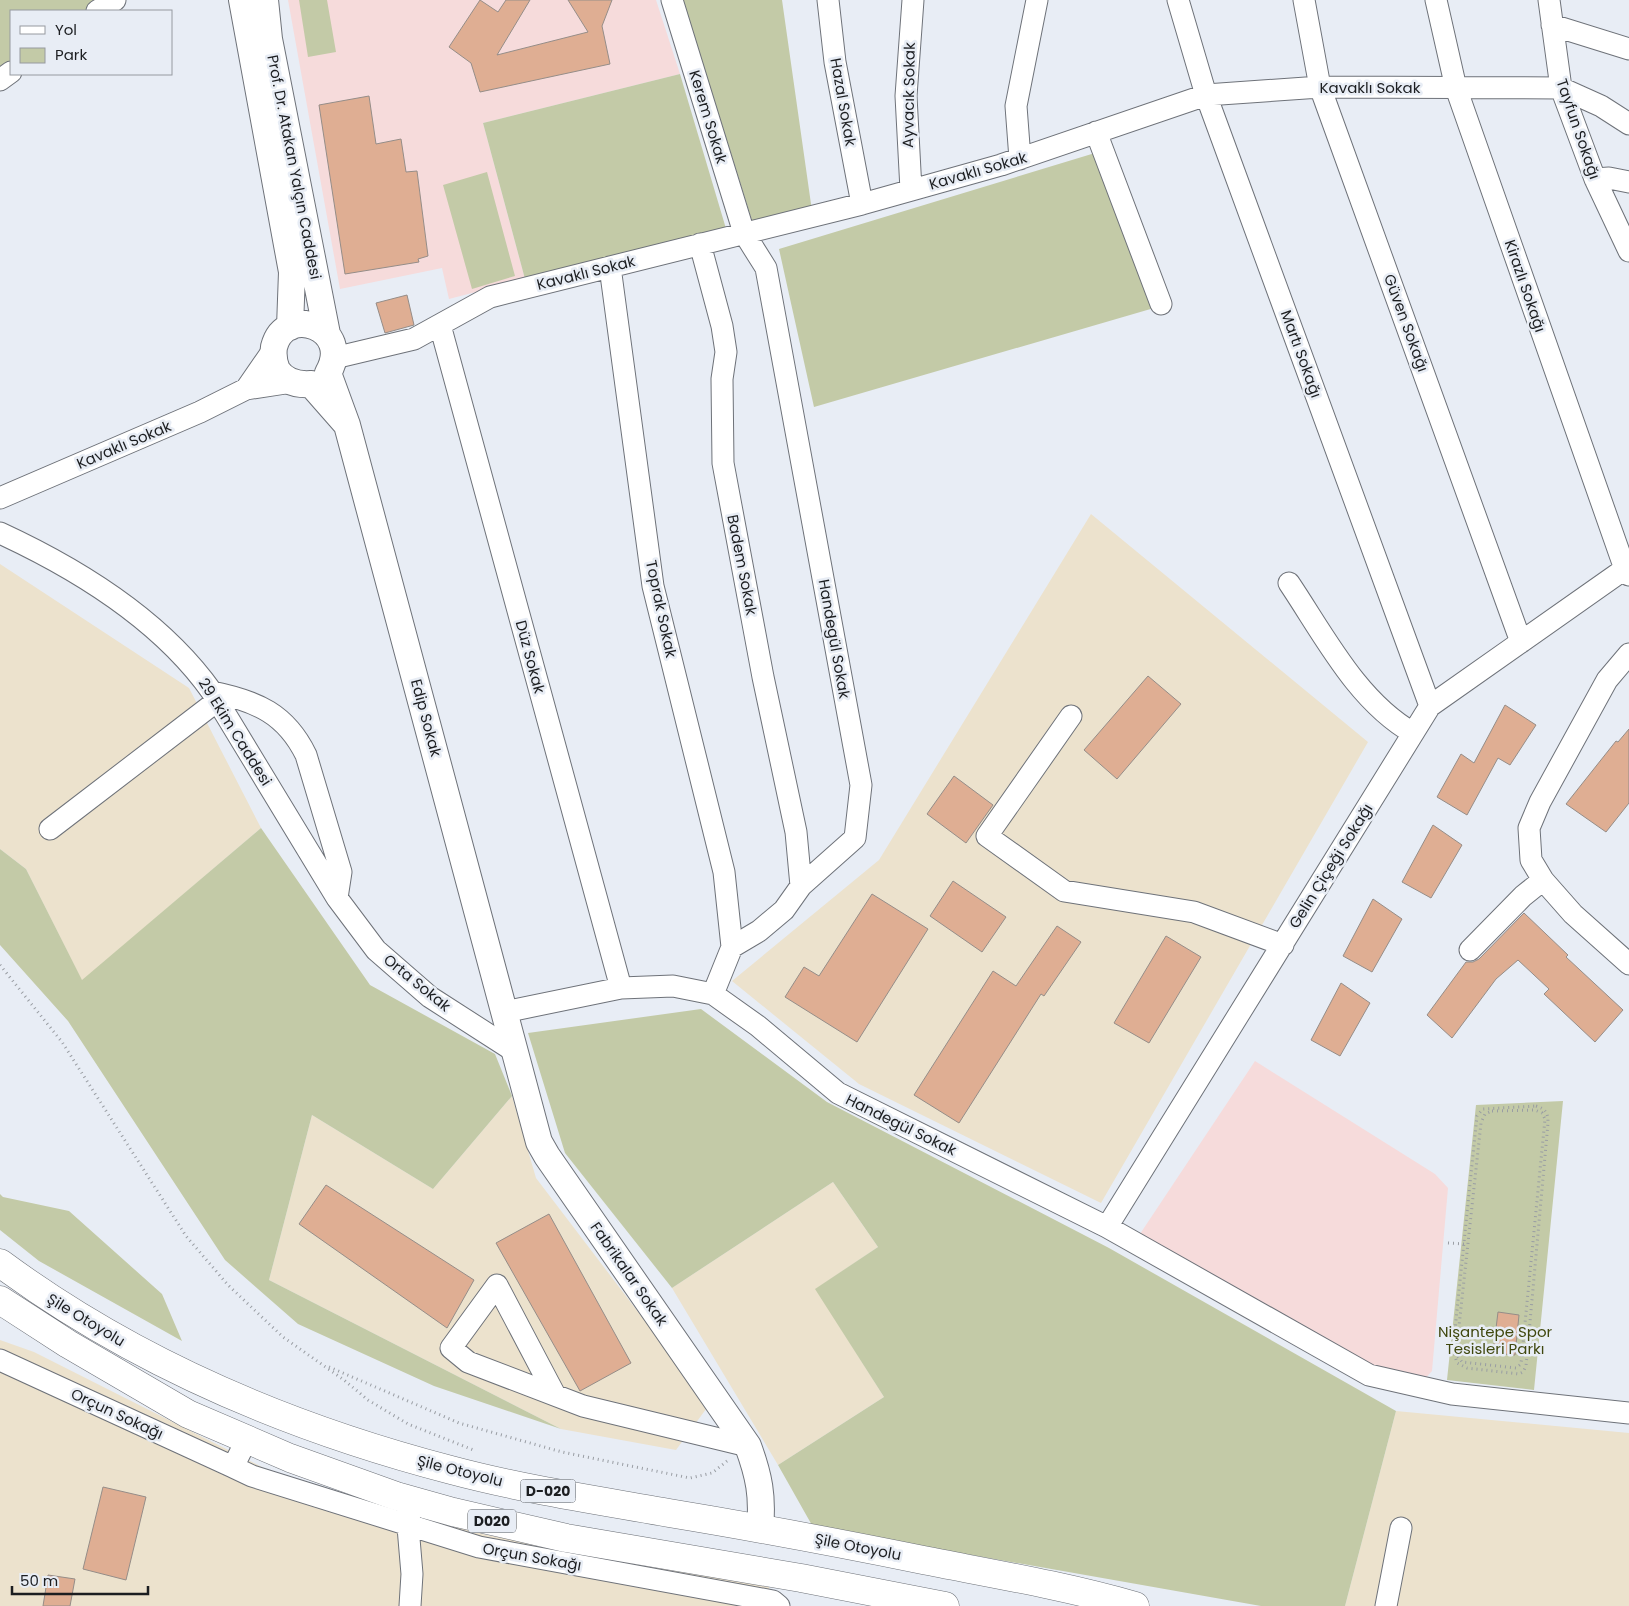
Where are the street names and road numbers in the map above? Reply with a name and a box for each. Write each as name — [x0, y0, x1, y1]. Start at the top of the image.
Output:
street label: Ayvacık Sokak — [897, 42, 920, 148]
street label: Prof. Dr. Atakan Yalçın Caddesi — [262, 53, 327, 281]
street label: Hazal Sokak — [825, 56, 862, 148]
street label: Kerem Sokak — [684, 68, 733, 166]
street label: Tayfun Sokağı — [1551, 76, 1605, 182]
street label: Kavaklı Sokak — [1320, 77, 1421, 98]
street label: Kavaklı Sokak — [927, 146, 1029, 195]
street label: Kirazlı Sokağı — [1500, 237, 1551, 335]
street label: Kavaklı Sokak — [534, 250, 638, 295]
street label: Güven Sokağı — [1379, 271, 1434, 375]
street label: Martı Sokağı — [1276, 307, 1327, 401]
street label: Kavaklı Sokak — [73, 415, 175, 474]
street label: Badem Sokak — [722, 513, 763, 617]
street label: Toprak Sokak — [641, 558, 682, 660]
street label: Handegül Sokak — [814, 578, 855, 701]
street label: Düz Sokak — [511, 618, 550, 696]
street label: 29 Ekim Caddesi — [194, 674, 277, 790]
street label: Edip Sokak — [406, 677, 447, 759]
street label: Gelin Çiçeği Sokağı — [1284, 799, 1378, 932]
street label: Orta Sokak — [379, 949, 456, 1016]
street label: Handegül Sokak — [842, 1089, 960, 1161]
street label: Fabrikalar Sokak — [586, 1218, 673, 1330]
street label: Şile Otoyolu — [43, 1288, 129, 1351]
street label: Orçun Sokağı — [68, 1383, 167, 1444]
street label: Şile Otoyolu — [415, 1450, 505, 1491]
road number: D-020 — [520, 1480, 576, 1502]
road number: D020 — [468, 1510, 516, 1532]
street label: Şile Otoyolu — [813, 1528, 903, 1565]
street label: Orçun Sokağı — [481, 1538, 583, 1576]

